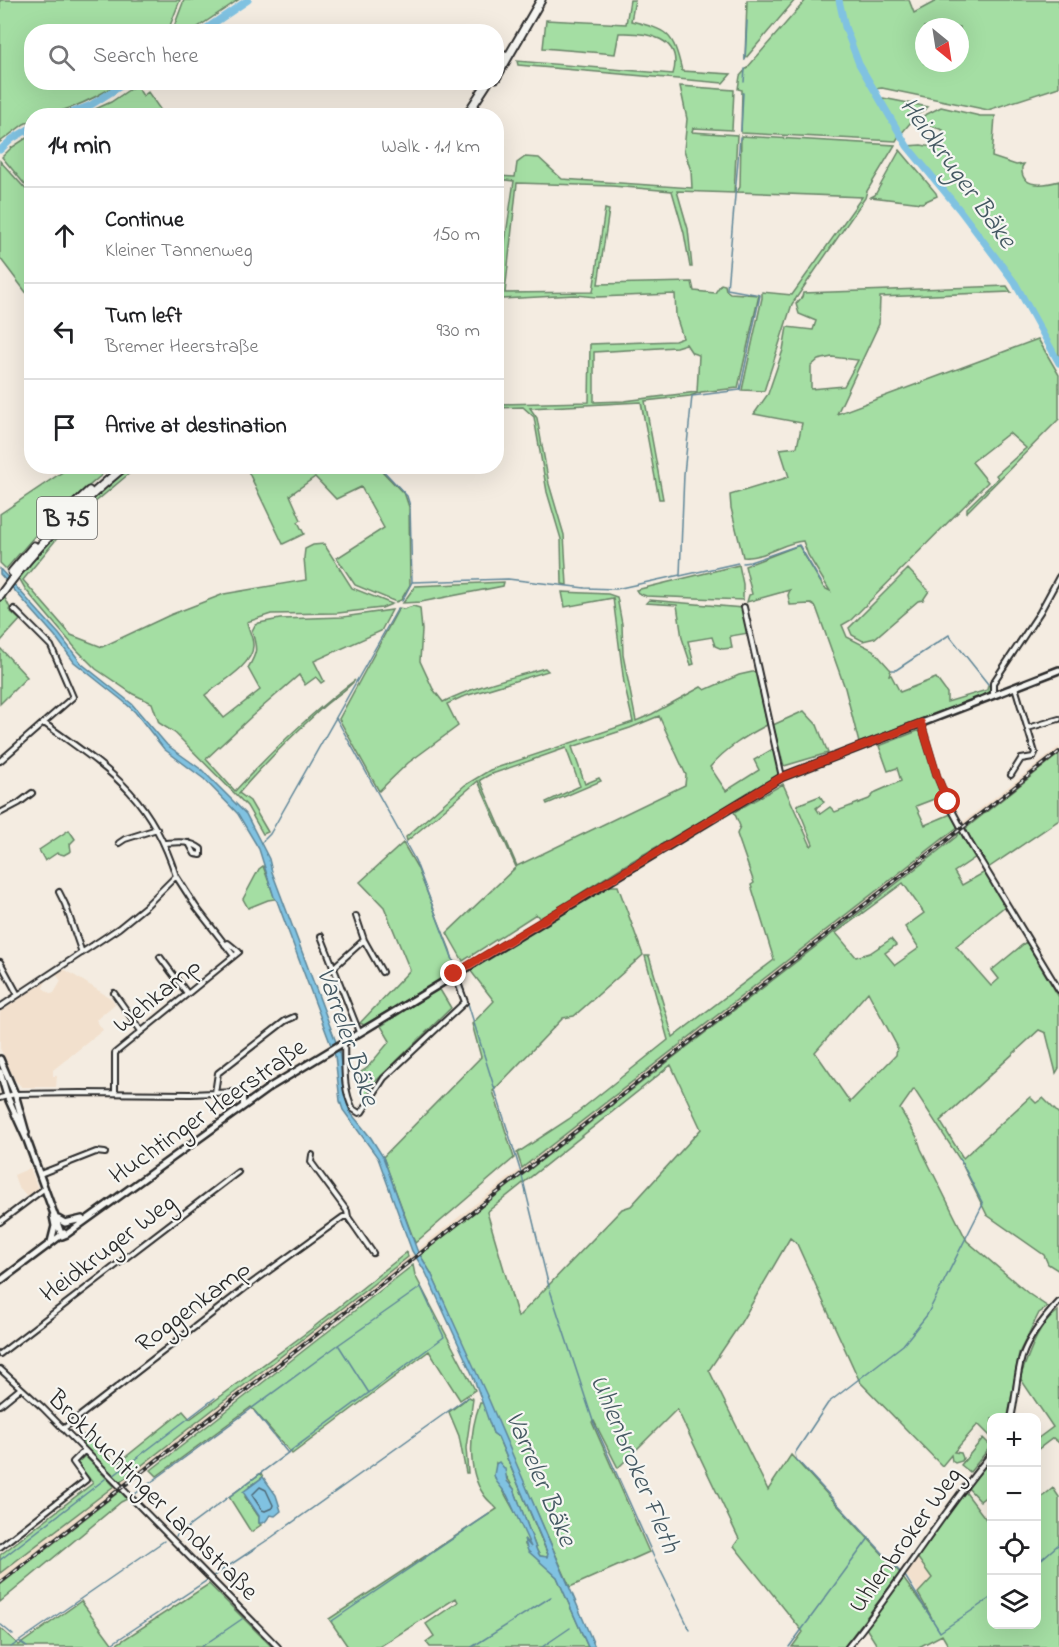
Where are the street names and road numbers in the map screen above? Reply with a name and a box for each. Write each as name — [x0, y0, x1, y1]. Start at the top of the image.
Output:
road number: B 75 — [37, 497, 97, 539]
street label: Wehkamp — [106, 949, 210, 1044]
street label: Huchtinger Heerstraße — [102, 1030, 316, 1195]
street label: Heidkruger Weg — [33, 1186, 185, 1313]
street label: Roggenkamp — [128, 1251, 259, 1363]
street label: Brokhuchtinger Landstraße — [37, 1381, 266, 1611]
street label: Uhlenbroker Weg — [840, 1460, 973, 1622]

